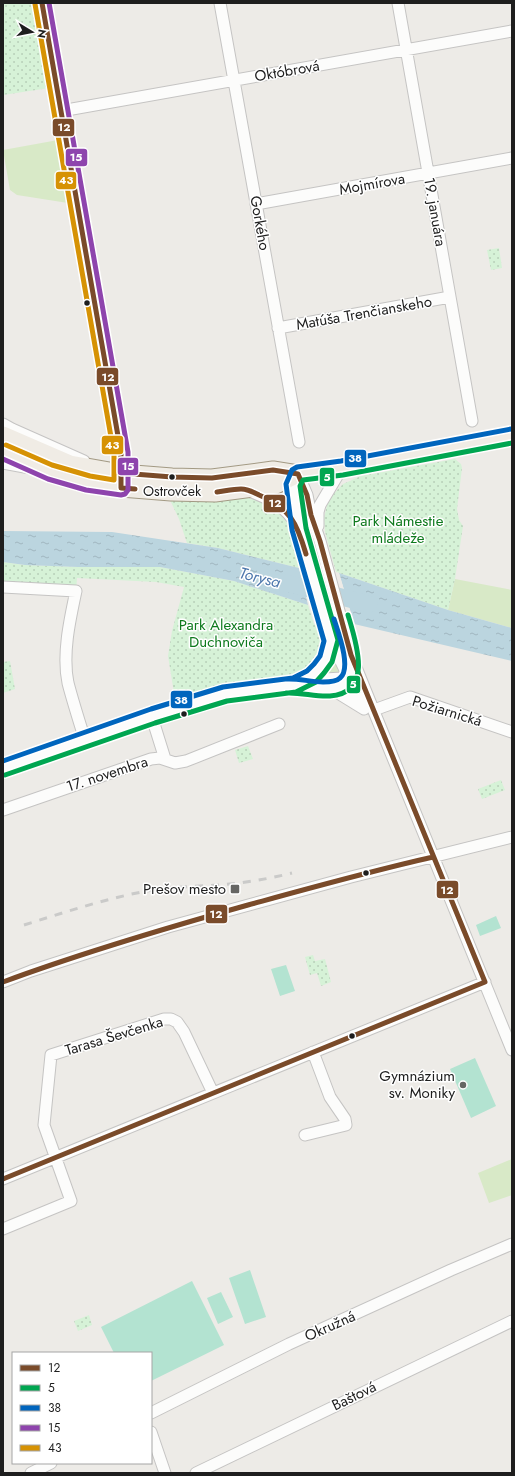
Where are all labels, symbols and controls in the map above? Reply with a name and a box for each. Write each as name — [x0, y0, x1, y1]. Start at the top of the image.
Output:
north arrow — [12, 12, 52, 52]
text: N — [33, 28, 50, 39]
street label: Októbrová — [253, 54, 321, 88]
line badge: 12 — [52, 118, 75, 137]
text: 12 — [58, 119, 70, 135]
line badge: 15 — [65, 148, 88, 167]
text: 15 — [70, 149, 82, 165]
street label: Mojmírova — [337, 167, 407, 201]
line badge: 43 — [55, 171, 77, 190]
text: 43 — [59, 172, 73, 188]
street label: 19. januára — [418, 176, 452, 248]
street label: Gorkého — [244, 194, 276, 252]
street label: Matúša Trenčianskeho — [294, 290, 434, 336]
unlabelled marker — [82, 298, 92, 308]
line badge: 12 — [96, 367, 119, 386]
text: 12 — [102, 369, 114, 385]
line badge: 43 — [101, 435, 124, 455]
text: 43 — [105, 437, 119, 453]
line badge: 38 — [344, 449, 367, 468]
text: 38 — [348, 450, 362, 466]
line badge: 15 — [117, 457, 139, 476]
text: 15 — [122, 458, 134, 474]
line badge: 5 — [319, 467, 335, 487]
text: 5 — [323, 469, 331, 485]
marker: Ostrovček — [167, 472, 177, 482]
place label: Ostrovček — [143, 481, 202, 501]
line badge: 12 — [263, 494, 286, 513]
text: 12 — [269, 495, 281, 511]
park label: Park Námestie mládeže — [353, 510, 444, 549]
water label: Torysa — [237, 561, 283, 594]
park label: Park Alexandra Duchnoviča — [179, 614, 273, 653]
line badge: 5 — [346, 675, 361, 694]
text: 5 — [349, 676, 357, 692]
line badge: 38 — [170, 690, 193, 709]
street label: Požiarnická — [409, 690, 485, 732]
text: 38 — [174, 692, 188, 708]
unlabelled marker — [179, 709, 189, 719]
street label: 17. novembra — [63, 750, 151, 798]
unlabelled marker — [361, 868, 371, 878]
place label: Prešov mesto — [143, 878, 226, 900]
line badge: 12 — [436, 880, 459, 899]
text: 12 — [441, 882, 453, 898]
marker: Prešov mesto — [229, 883, 241, 895]
line badge: 12 — [205, 904, 228, 924]
text: 12 — [210, 906, 222, 922]
street label: Tarasa Ševčenka — [62, 1011, 166, 1061]
unlabelled marker — [347, 1031, 357, 1041]
place label: Gymnázium sv. Moniky — [379, 1065, 455, 1104]
marker: Gymnázium sv. Moniky — [458, 1080, 468, 1090]
street label: Okružná — [301, 1305, 359, 1347]
legend — [12, 1352, 152, 1464]
text: 12 — [48, 1359, 60, 1377]
street label: Baštová — [328, 1376, 380, 1416]
text: 5 — [48, 1379, 55, 1397]
text: 38 — [48, 1399, 61, 1417]
text: 15 — [48, 1419, 60, 1437]
text: 43 — [48, 1439, 62, 1457]

